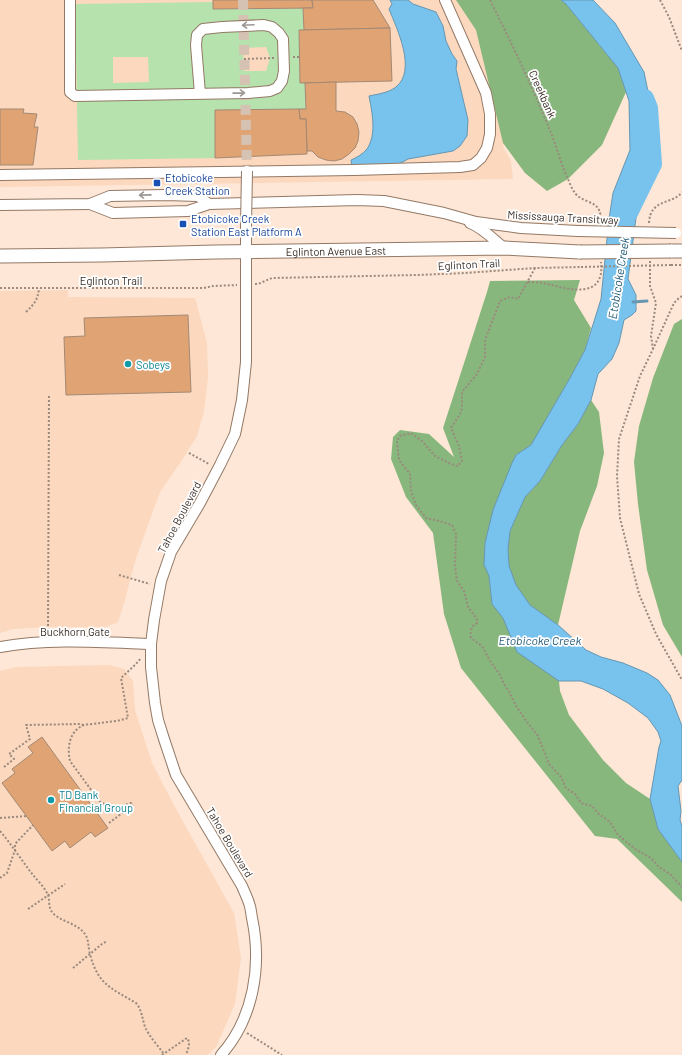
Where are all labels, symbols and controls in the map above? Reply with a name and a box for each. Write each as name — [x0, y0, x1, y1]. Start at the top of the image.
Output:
one-way arrow — [242, 22, 255, 29]
street label: Creekbank — [527, 68, 559, 120]
one-way arrow — [232, 89, 245, 97]
place label: Etobicoke Creek Station — [165, 171, 230, 197]
marker: Etobicoke Creek Station — [152, 178, 162, 188]
one-way arrow — [139, 191, 152, 199]
street label: Mississauga Transitway — [507, 208, 619, 226]
place label: Etobicoke Creek Station East Platform A — [191, 212, 302, 238]
marker: Etobicoke Creek Station East Platform A — [178, 219, 188, 229]
water label: Etobicoke Creek — [605, 236, 631, 320]
street label: Eglinton Avenue East — [286, 243, 386, 258]
street label: Eglinton Trail — [438, 256, 500, 272]
street label: Eglinton Trail — [80, 274, 142, 287]
place label: Sobeys — [136, 358, 170, 371]
marker: Sobeys — [123, 359, 133, 369]
street label: Tahoe Boulevard — [155, 479, 203, 555]
street label: Buckhorn Gate — [40, 625, 110, 638]
water label: Etobicoke Creek — [499, 633, 582, 647]
place label: TD Bank Financial Group — [59, 788, 133, 814]
marker: TD Bank Financial Group — [46, 795, 56, 805]
street label: Tahoe Boulevard — [204, 805, 256, 879]

